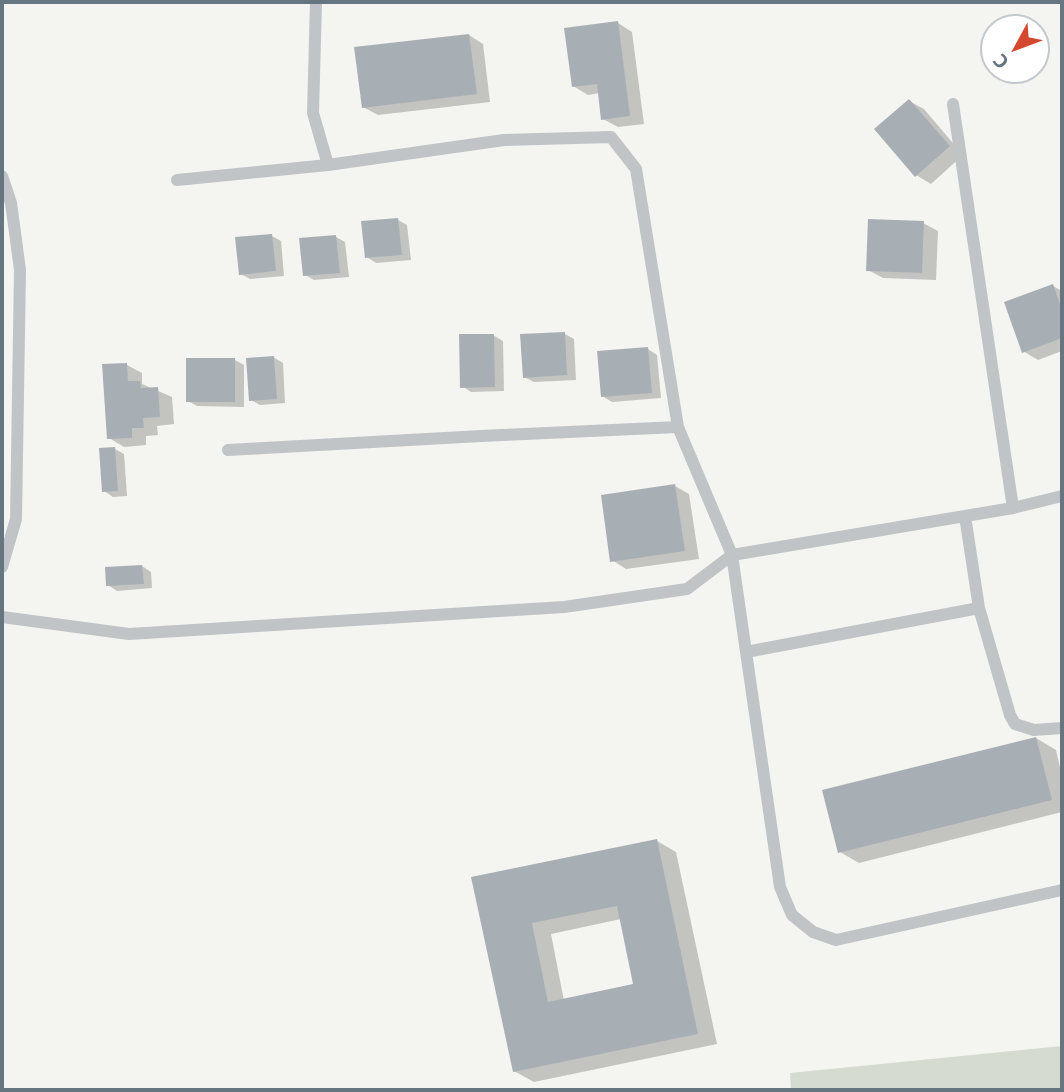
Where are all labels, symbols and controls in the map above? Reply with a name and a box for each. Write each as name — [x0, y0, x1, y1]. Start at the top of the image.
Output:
north arrow — [980, 14, 1050, 84]
text: С — [987, 48, 1015, 75]

